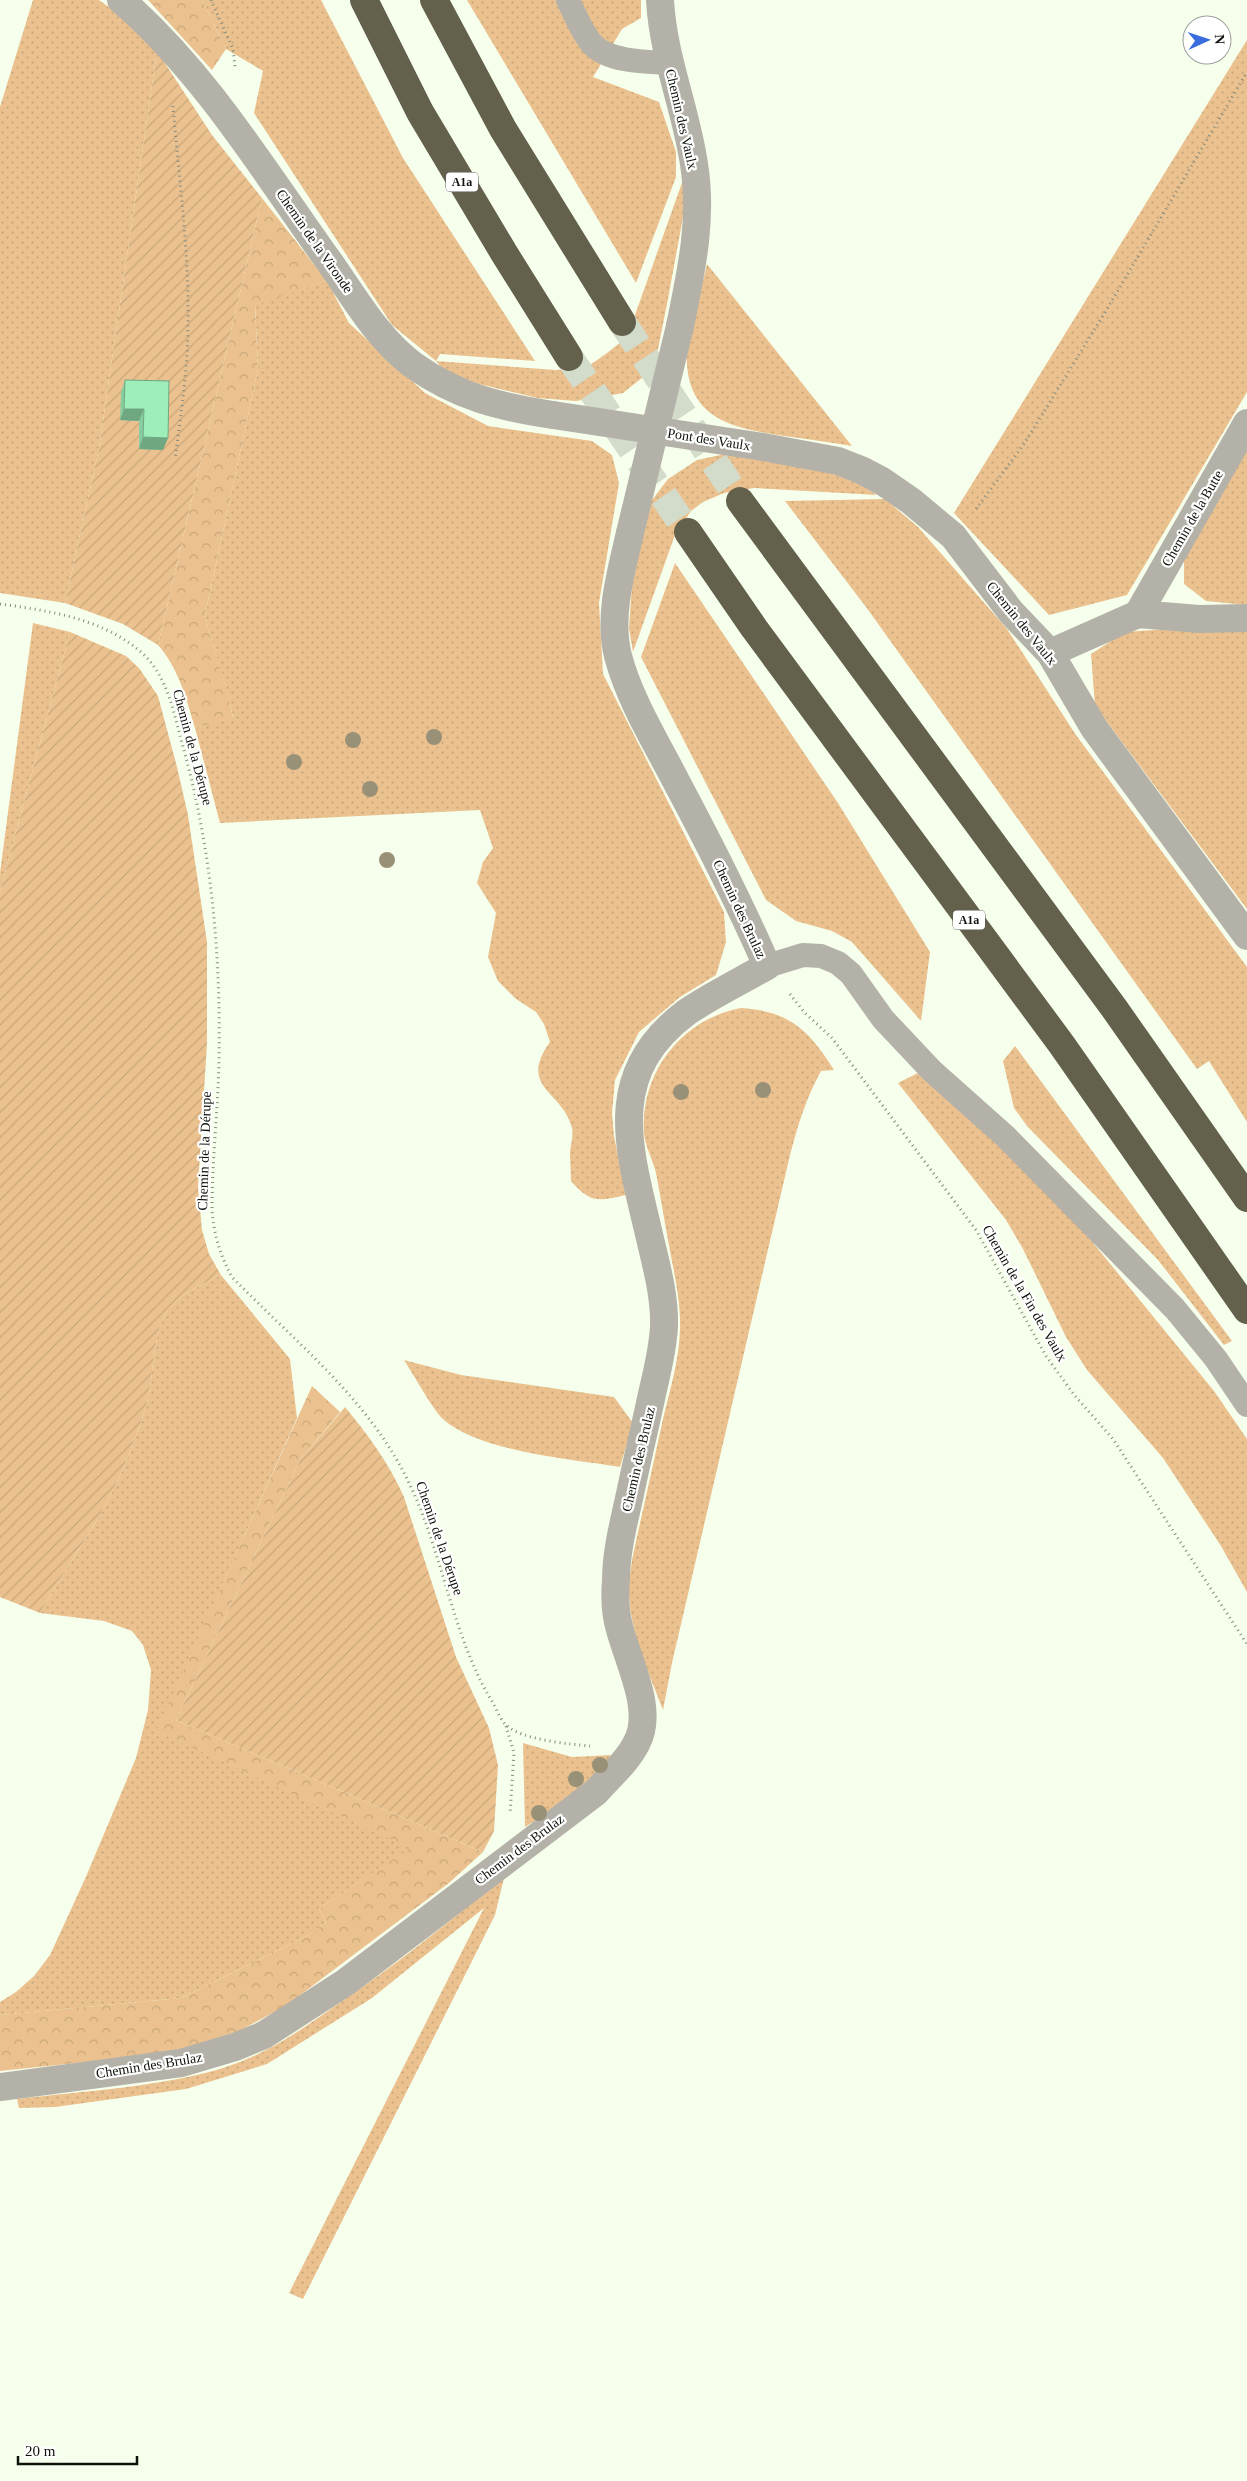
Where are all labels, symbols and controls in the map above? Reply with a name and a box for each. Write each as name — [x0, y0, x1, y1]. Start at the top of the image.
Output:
north arrow — [1182, 15, 1232, 65]
text: N — [1212, 34, 1227, 45]
street label: Chemin des Vaulx — [663, 68, 700, 171]
road number: A1a — [446, 172, 478, 192]
street label: Chemin de la Vironde — [273, 187, 356, 296]
street label: Pont des Vaulx — [666, 426, 751, 453]
street label: Chemin de la Butte — [1159, 468, 1226, 569]
street label: Chemin des Vaulx — [984, 579, 1060, 668]
street label: Chemin de la Dérupe — [170, 688, 215, 807]
street label: Chemin des Brulaz — [710, 857, 769, 961]
road number: A1a — [953, 910, 985, 930]
street label: Chemin de la Dérupe — [195, 1091, 214, 1211]
street label: Chemin de la Fin des Vaulx — [979, 1222, 1070, 1364]
street label: Chemin des Brulaz — [619, 1405, 658, 1513]
street label: Chemin de la Dérupe — [413, 1479, 466, 1597]
street label: Chemin des Brulaz — [472, 1811, 567, 1888]
street label: Chemin des Brulaz — [95, 2050, 203, 2081]
scale bar — [18, 2434, 136, 2466]
text: 20 m — [25, 2443, 56, 2459]

